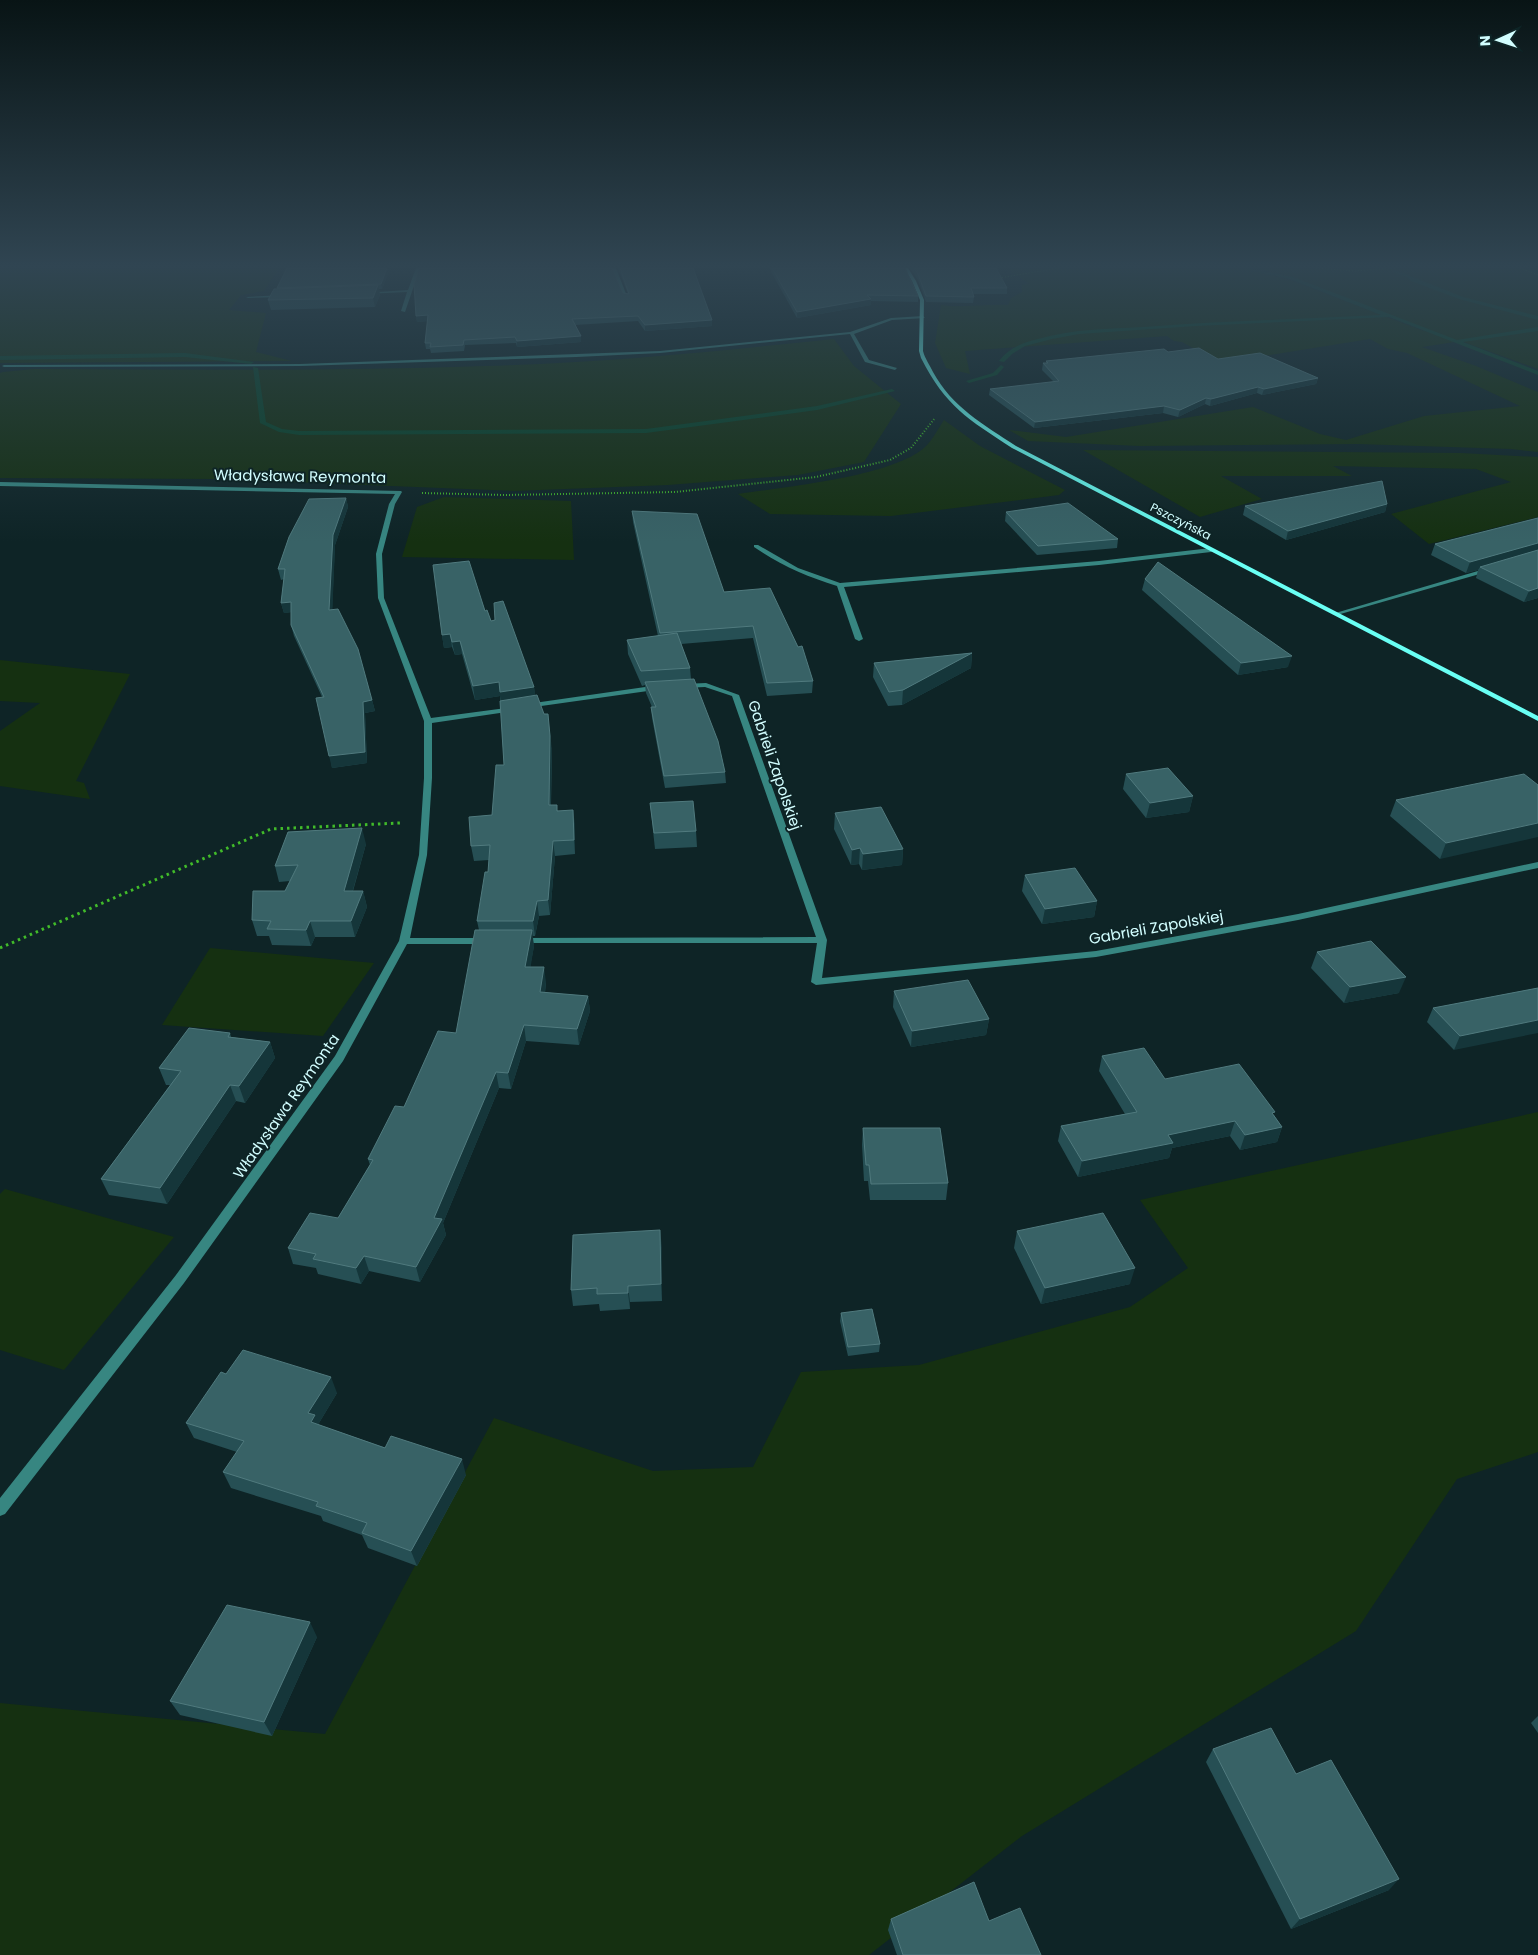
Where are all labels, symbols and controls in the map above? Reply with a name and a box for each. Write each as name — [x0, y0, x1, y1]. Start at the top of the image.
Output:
north arrow — [1473, 15, 1523, 65]
text: N — [1475, 35, 1495, 46]
street label: Władysława Reymonta — [214, 464, 386, 488]
street label: Pszczyńska — [1148, 498, 1214, 544]
street label: Gabrieli Zapolskiej — [743, 697, 807, 833]
street label: Gabrieli Zapolskiej — [1087, 905, 1225, 949]
street label: Władysława Reymonta — [228, 1029, 344, 1183]

